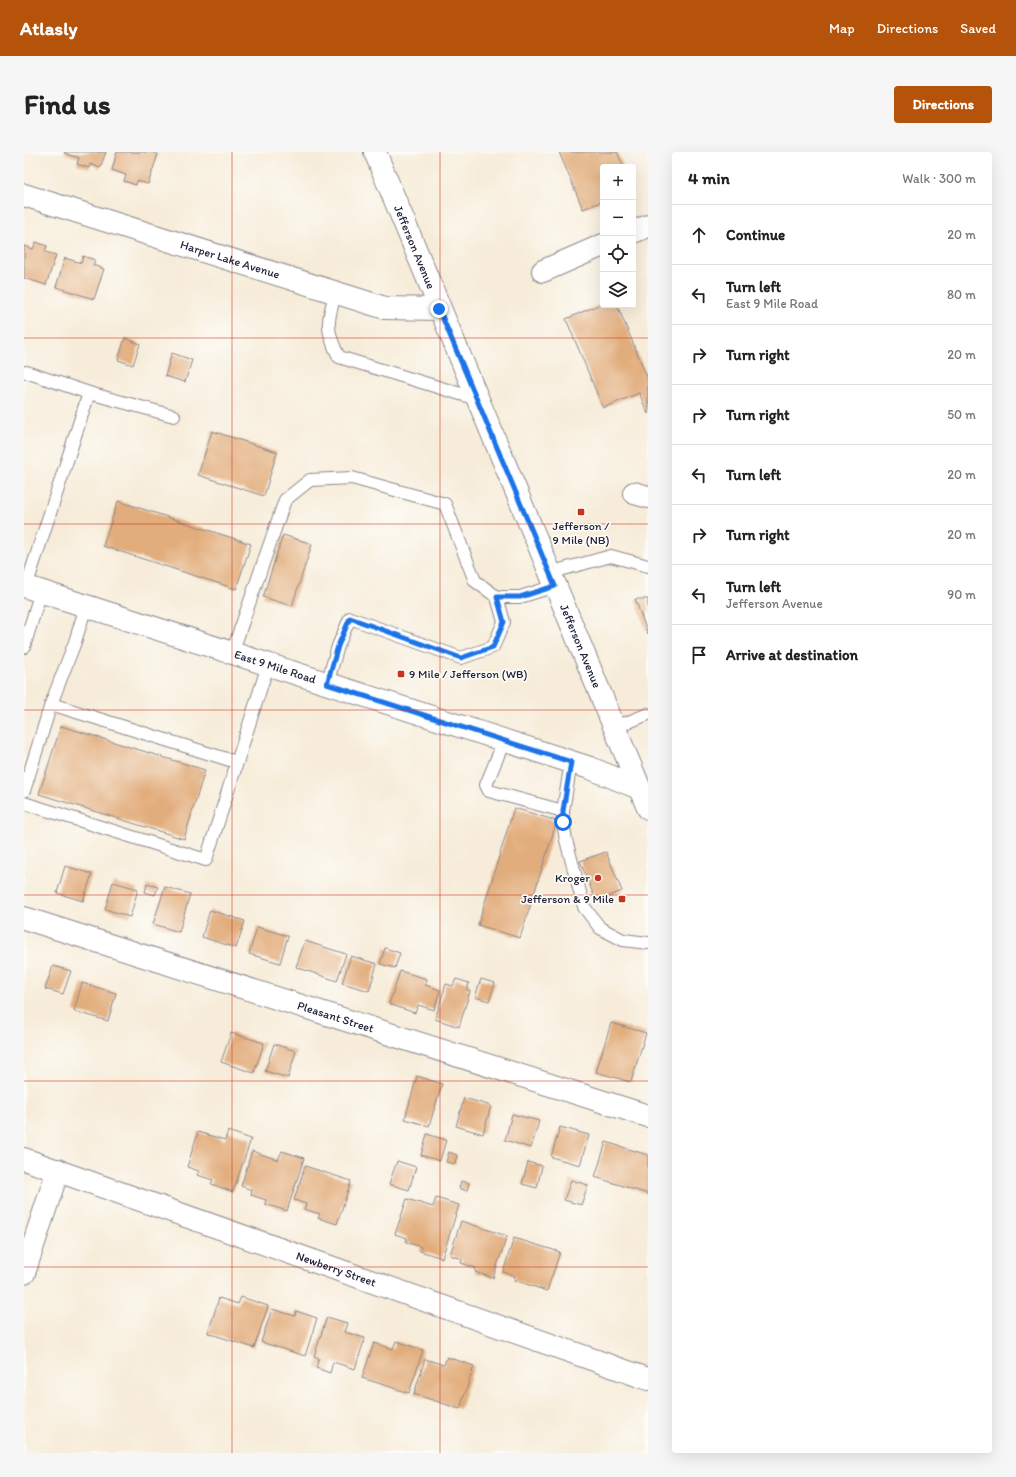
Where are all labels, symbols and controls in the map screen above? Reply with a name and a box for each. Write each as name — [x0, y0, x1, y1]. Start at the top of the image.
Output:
text: Atlasly — [20, 17, 77, 40]
text: Map — [829, 20, 855, 37]
text: Directions — [877, 20, 938, 37]
text: Saved — [960, 20, 996, 37]
button: Directions — [894, 86, 992, 123]
text: Find us — [24, 87, 111, 121]
map controls — [600, 164, 636, 308]
button: + — [600, 164, 636, 200]
text: 4 min — [688, 168, 730, 188]
text: Walk · 300 m — [902, 171, 976, 186]
button: − — [600, 200, 636, 236]
street label: Jefferson Avenue — [391, 203, 438, 291]
icon: ahead — [688, 224, 710, 246]
text: Continue — [726, 226, 785, 244]
text: 20 m — [947, 227, 976, 242]
button: locate — [600, 236, 636, 272]
street label: Harper Lake Avenue — [179, 237, 282, 282]
button: layers — [600, 272, 636, 308]
text: Turn left — [726, 278, 781, 296]
icon: left — [688, 284, 710, 306]
text: 80 m — [947, 287, 976, 302]
text: East 9 Mile Road — [726, 296, 818, 311]
route end — [430, 300, 448, 318]
icon: right — [688, 344, 710, 366]
text: Turn right — [726, 346, 790, 364]
text: 20 m — [947, 347, 976, 362]
icon: right — [688, 404, 710, 426]
text: Turn right — [726, 406, 790, 424]
text: 50 m — [947, 407, 976, 422]
icon: left — [688, 464, 710, 486]
text: Turn left — [726, 466, 781, 484]
text: 20 m — [947, 467, 976, 482]
marker: Jefferson / 9 Mile (NB) — [576, 507, 586, 517]
place label: Jefferson / 9 Mile (NB) — [552, 519, 610, 547]
icon: right — [688, 524, 710, 546]
text: Turn right — [726, 526, 790, 544]
text: 20 m — [947, 527, 976, 542]
text: Turn left — [726, 578, 781, 596]
icon: left — [688, 584, 710, 606]
text: 90 m — [947, 587, 976, 602]
text: Jefferson Avenue — [726, 596, 823, 611]
street label: Jefferson Avenue — [557, 602, 604, 690]
icon: arrive — [688, 644, 710, 666]
text: Arrive at destination — [726, 646, 858, 664]
street label: East 9 Mile Road — [233, 647, 318, 687]
place label: 9 Mile / Jefferson (WB) — [409, 667, 528, 681]
marker: 9 Mile / Jefferson (WB) — [396, 669, 406, 679]
route start — [554, 813, 572, 831]
place label: Kroger — [555, 871, 590, 885]
marker: Kroger — [593, 873, 603, 883]
place label: Jefferson & 9 Mile — [521, 892, 614, 906]
marker: Jefferson & 9 Mile — [617, 894, 627, 904]
street label: Pleasant Street — [296, 998, 376, 1036]
street label: Newberry Street — [294, 1249, 378, 1290]

